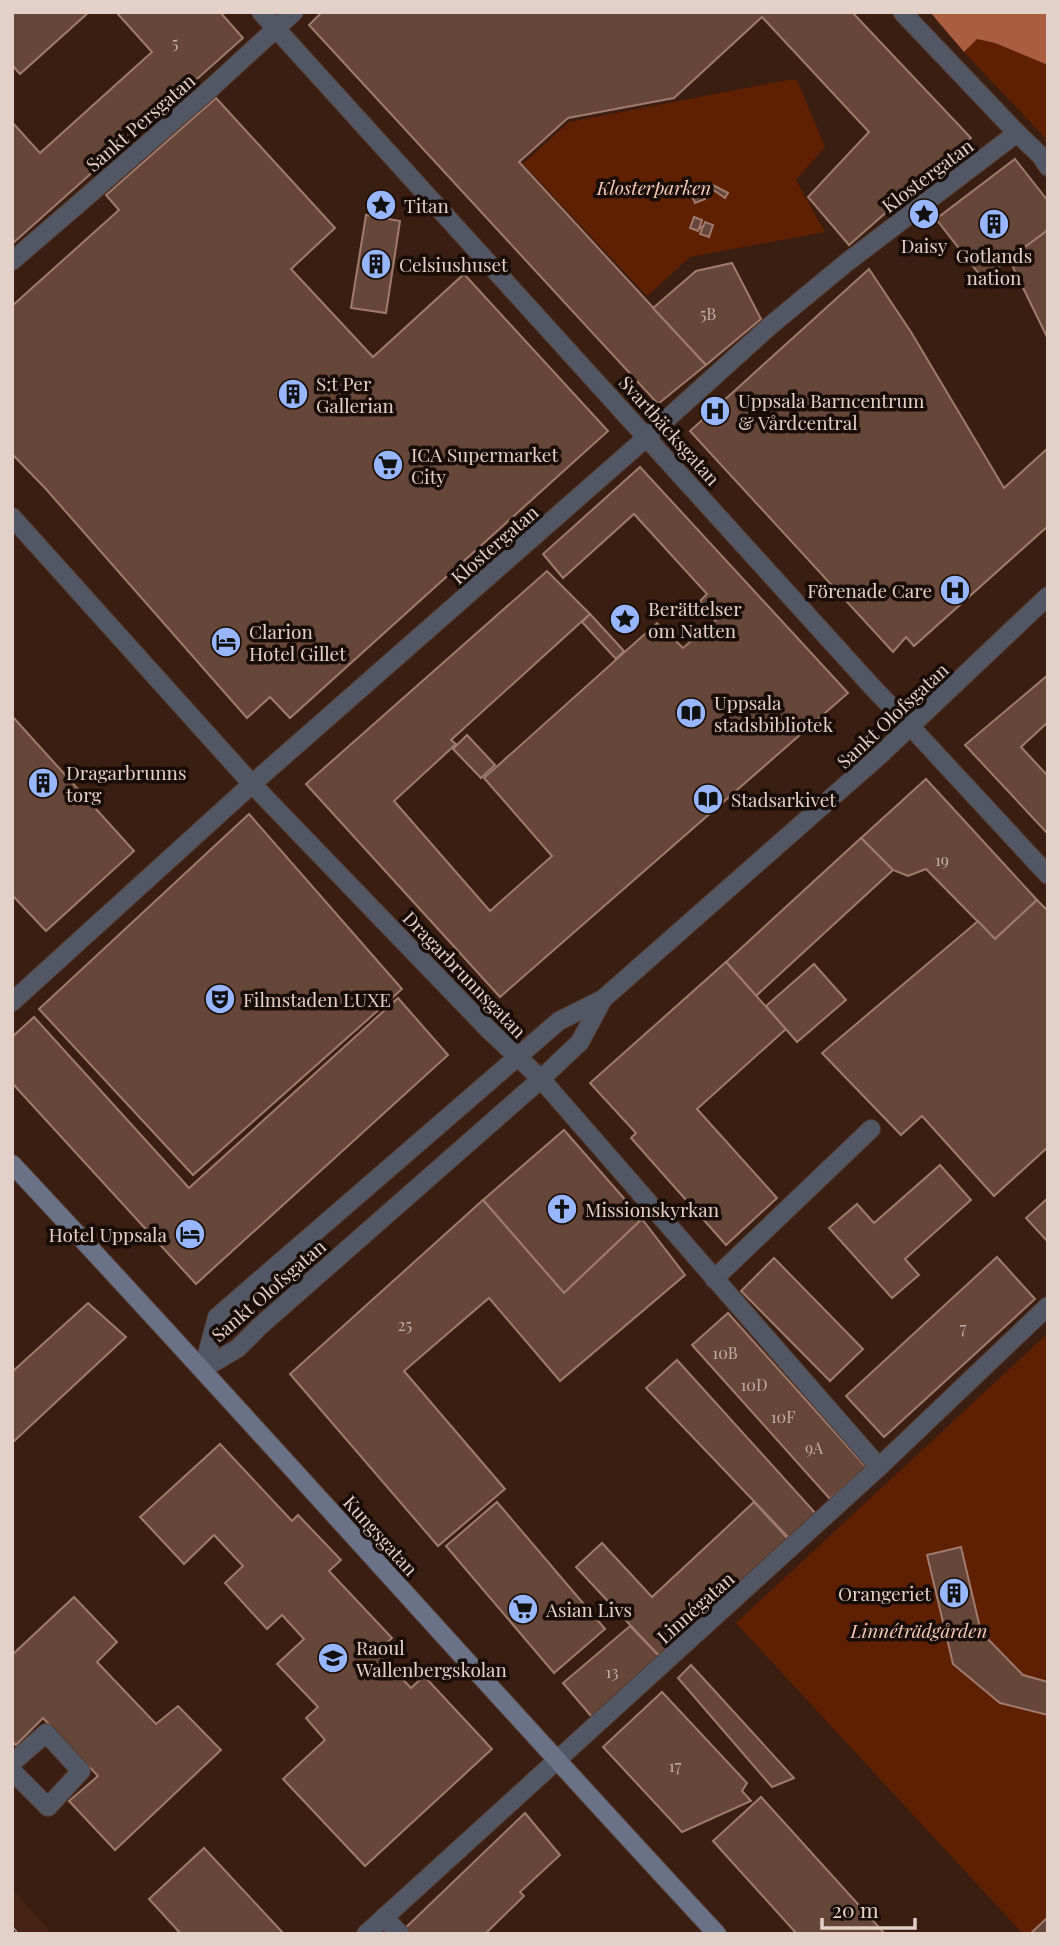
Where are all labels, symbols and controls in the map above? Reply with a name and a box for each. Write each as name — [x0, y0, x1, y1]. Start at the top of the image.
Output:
house number: 5 — [172, 32, 178, 53]
street label: Sankt Persgatan — [80, 67, 201, 177]
street label: Klostergatan — [876, 132, 979, 218]
park label: Klosterparken — [596, 174, 711, 200]
place icon: Titan — [364, 188, 398, 222]
place label: Titan — [404, 192, 450, 218]
place icon: Daisy — [907, 197, 941, 231]
building icon: Gotlands nation — [977, 207, 1011, 241]
place label: Daisy — [901, 232, 948, 258]
place label: Gotlands nation — [956, 242, 1032, 290]
building icon: Celsiushuset — [359, 247, 393, 281]
place label: Celsiushuset — [399, 251, 508, 277]
house number: 5B — [700, 303, 716, 324]
place label: S:t Per Gallerian — [316, 370, 395, 418]
street label: Svartbäcksgatan — [614, 370, 727, 491]
building icon: S:t Per Gallerian — [276, 377, 310, 411]
place label: Uppsala Barncentrum & Vårdcentral — [738, 387, 925, 435]
hospital icon: Uppsala Barncentrum & Vårdcentral — [698, 394, 732, 428]
place label: ICA Supermarket City — [411, 441, 558, 489]
supermarket icon: ICA Supermarket City — [371, 448, 405, 482]
street label: Klostergatan — [445, 498, 544, 589]
hospital icon: Förenade Care — [938, 573, 972, 607]
place label: Förenade Care — [807, 577, 932, 603]
place label: Berättelser om Natten — [648, 595, 742, 643]
place icon: Berättelser om Natten — [608, 602, 642, 636]
place label: Clarion Hotel Gillet — [249, 618, 346, 666]
hotel icon: Clarion Hotel Gillet — [209, 625, 243, 659]
street label: Sankt Olofsgatan — [831, 656, 954, 774]
place label: Uppsala stadsbibliotek — [714, 689, 834, 737]
library icon: Uppsala stadsbibliotek — [674, 696, 708, 730]
place label: Dragarbrunns torg — [66, 759, 186, 807]
building icon: Dragarbrunns torg — [26, 766, 60, 800]
library icon: Stadsarkivet — [691, 782, 725, 816]
place label: Stadsarkivet — [731, 786, 836, 812]
house number: 19 — [935, 849, 949, 870]
street label: Dragarbrunnsgatan — [398, 905, 533, 1044]
theatre icon: Filmstaden LUXE — [203, 982, 237, 1016]
place label: Filmstaden LUXE — [243, 986, 391, 1012]
church icon: Missionskyrkan — [545, 1192, 579, 1226]
place label: Missionskyrkan — [585, 1196, 720, 1222]
hotel icon: Hotel Uppsala — [173, 1217, 207, 1251]
place label: Hotel Uppsala — [48, 1221, 168, 1247]
street label: Sankt Olofsgatan — [205, 1233, 331, 1347]
house number: 25 — [398, 1314, 412, 1335]
house number: 7 — [960, 1317, 967, 1338]
house number: 10B — [712, 1342, 738, 1363]
house number: 10D — [740, 1374, 768, 1395]
house number: 10F — [771, 1406, 795, 1427]
house number: 9A — [805, 1437, 824, 1458]
street label: Kungsgatan — [338, 1489, 425, 1581]
street label: Linnégatan — [651, 1565, 740, 1649]
building icon: Orangeriet — [937, 1576, 971, 1610]
place label: Orangeriet — [838, 1580, 931, 1606]
supermarket icon: Asian Livs — [506, 1592, 540, 1626]
place label: Asian Livs — [545, 1596, 632, 1622]
park label: Linnéträdgården — [849, 1617, 988, 1643]
place label: Raoul Wallenbergskolan — [355, 1634, 508, 1682]
school or university icon: Raoul Wallenbergskolan — [316, 1641, 350, 1675]
house number: 13 — [606, 1661, 618, 1682]
house number: 17 — [669, 1755, 682, 1776]
scale bar — [822, 1886, 915, 1930]
text: 20 m — [832, 1895, 879, 1923]

